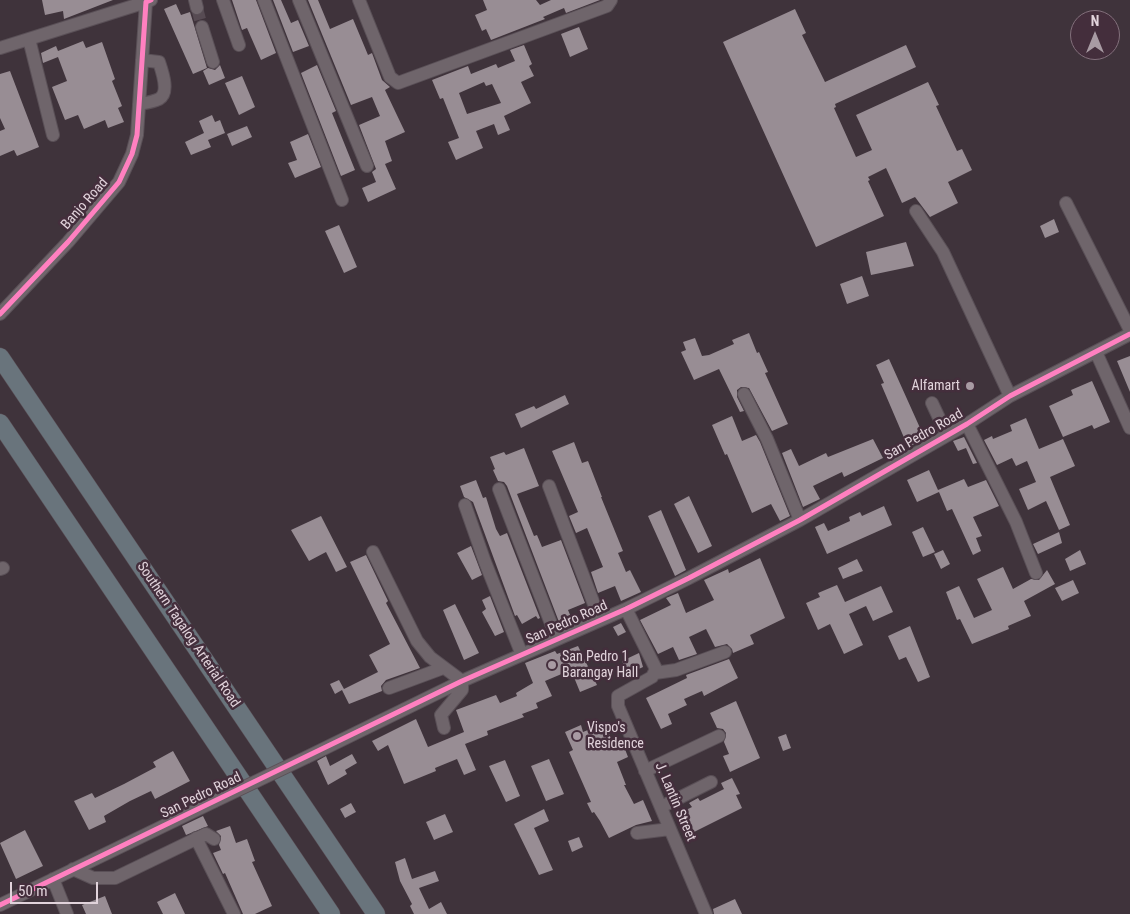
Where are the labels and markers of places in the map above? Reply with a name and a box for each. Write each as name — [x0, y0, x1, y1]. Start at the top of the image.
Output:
place label: Alfamart — [912, 378, 960, 394]
marker: Alfamart — [964, 380, 976, 392]
place label: San Pedro 1 Barangay Hall — [562, 649, 638, 682]
marker: San Pedro 1 Barangay Hall — [546, 659, 558, 671]
place label: Vispo's Residence — [587, 720, 644, 752]
marker: Vispo's Residence — [571, 730, 583, 742]

